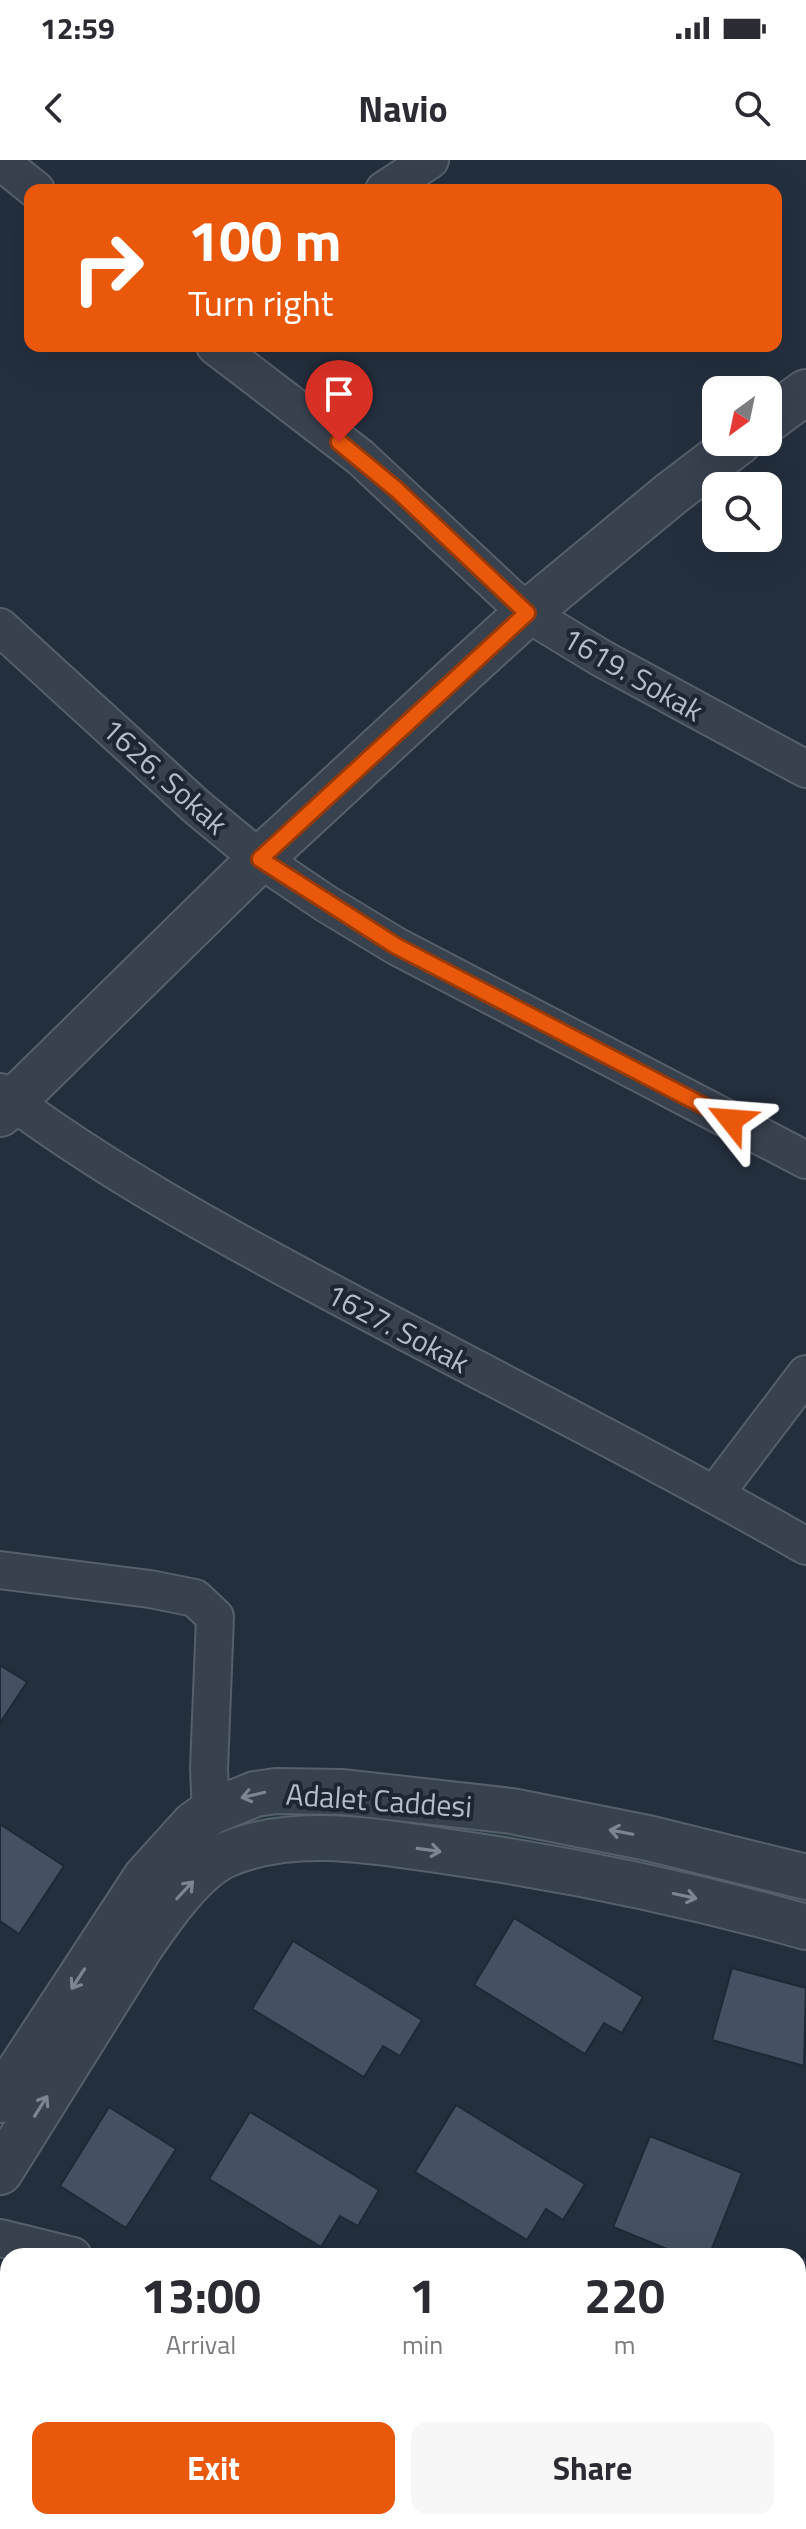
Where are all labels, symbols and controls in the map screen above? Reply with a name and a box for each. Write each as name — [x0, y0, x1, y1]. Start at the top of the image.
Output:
text: 12:59 — [40, 5, 115, 51]
text: Navio — [358, 81, 448, 136]
icon: back — [32, 86, 76, 130]
icon: search — [730, 86, 774, 130]
text: 100 m — [188, 198, 341, 283]
icon: right — [56, 216, 160, 320]
text: Turn right — [188, 275, 333, 330]
pin — [305, 360, 373, 442]
icon: arrive — [317, 372, 361, 416]
north arrow — [702, 376, 782, 456]
map controls — [702, 376, 782, 552]
button: search — [702, 472, 782, 552]
street label: 1619. Sokak — [554, 615, 712, 733]
street label: 1626. Sokak — [92, 707, 238, 845]
position arrow — [689, 1078, 773, 1162]
street label: 1627. Sokak — [318, 1271, 478, 1385]
street label: Adalet Caddesi — [284, 1771, 474, 1829]
one-way arrow — [240, 1788, 266, 1803]
one-way arrow — [609, 1824, 634, 1839]
one-way arrow — [415, 1842, 442, 1857]
one-way arrow — [176, 1880, 194, 1900]
one-way arrow — [671, 1889, 697, 1904]
one-way arrow — [70, 1967, 86, 1990]
one-way arrow — [34, 2095, 50, 2118]
text: 13:00 — [141, 2259, 261, 2332]
text: 1 — [409, 2259, 436, 2332]
text: 220 — [584, 2259, 665, 2332]
text: Arrival — [166, 2325, 236, 2364]
text: min — [402, 2325, 443, 2364]
text: m — [614, 2325, 636, 2364]
button: Exit — [32, 2422, 395, 2514]
button: Share — [411, 2422, 774, 2514]

